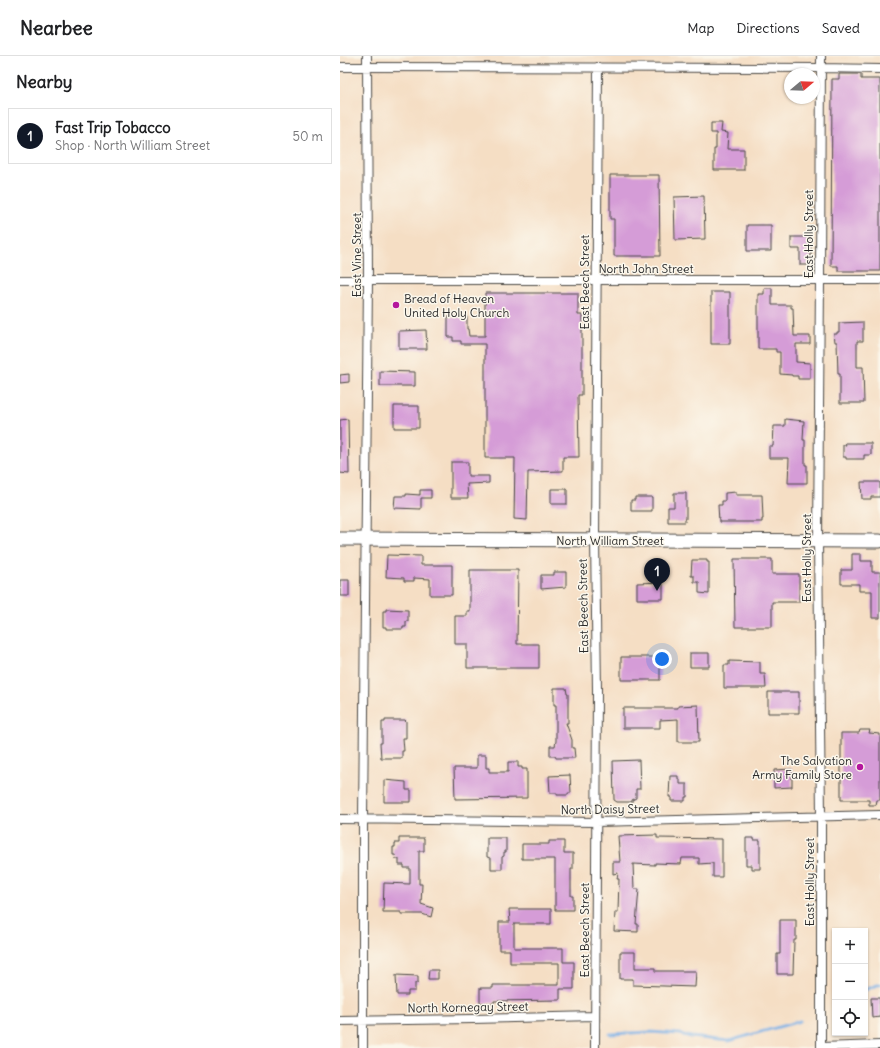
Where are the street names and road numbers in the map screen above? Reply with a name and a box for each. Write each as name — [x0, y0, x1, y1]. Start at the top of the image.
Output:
street label: East Holly Street — [801, 190, 816, 278]
street label: East Vine Street — [349, 213, 364, 297]
street label: East Beech Street — [577, 235, 592, 329]
street label: North John Street — [598, 261, 694, 276]
street label: East Holly Street — [799, 514, 814, 602]
street label: North William Street — [556, 533, 664, 548]
street label: East Beech Street — [575, 558, 591, 654]
street label: North Daisy Street — [560, 801, 660, 817]
street label: East Holly Street — [802, 838, 817, 926]
street label: East Beech Street — [577, 883, 592, 977]
street label: North Kornegay Street — [407, 998, 529, 1016]

